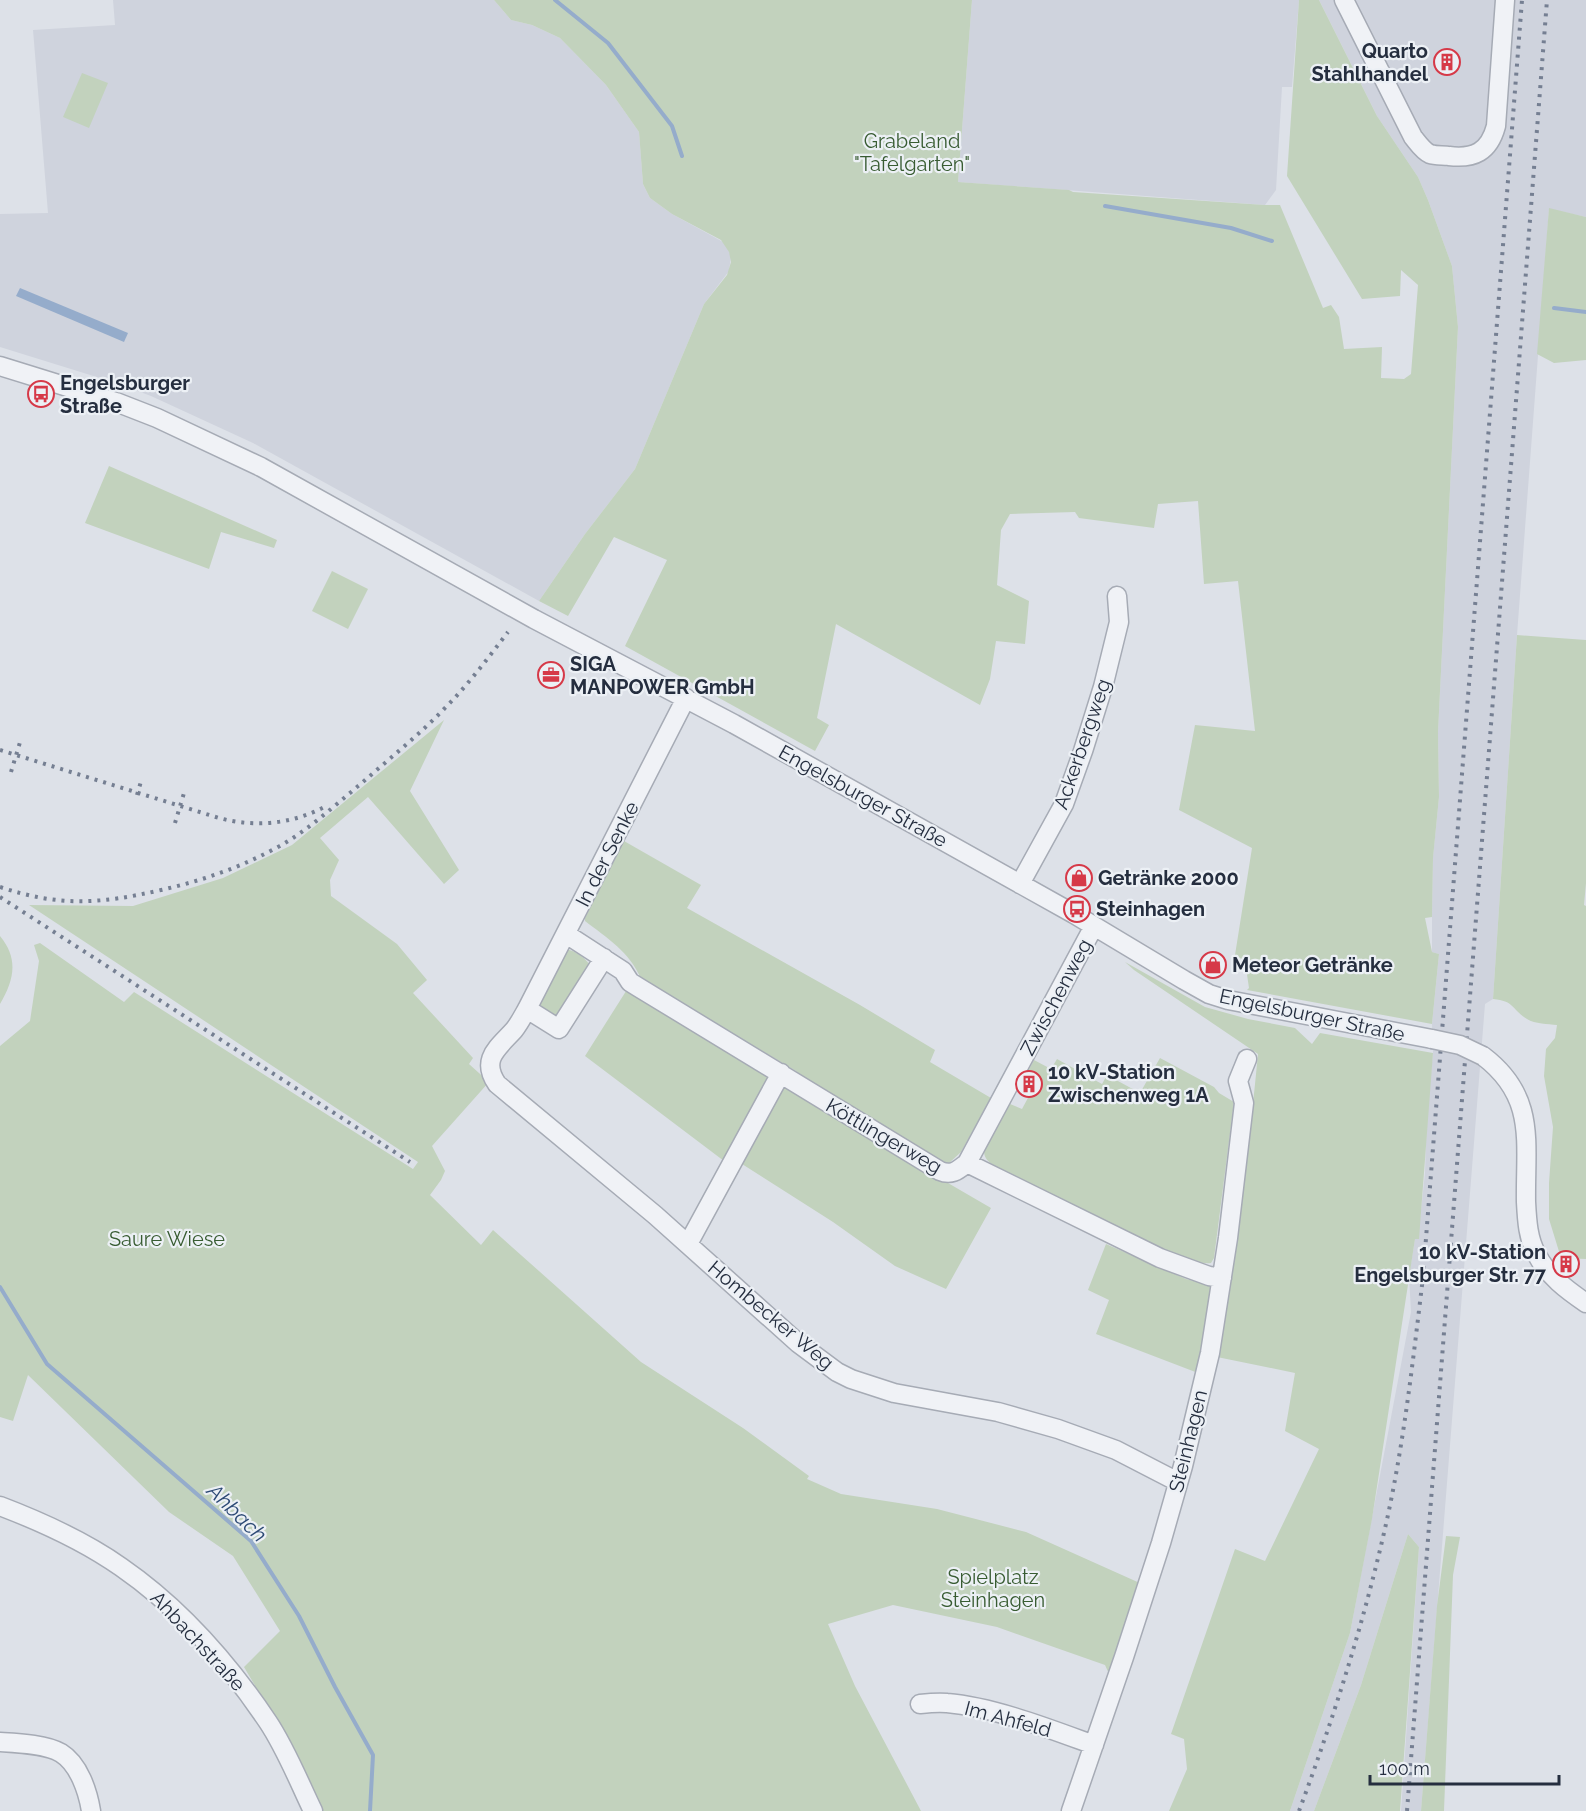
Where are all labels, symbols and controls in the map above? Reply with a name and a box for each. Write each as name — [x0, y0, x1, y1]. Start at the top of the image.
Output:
place label: Quarto Stahlhandel — [1312, 39, 1429, 86]
building icon: Quarto Stahlhandel — [1432, 47, 1462, 77]
park label: Grabeland "Tafelgarten" — [854, 129, 970, 176]
place label: Engelsburger Straße — [60, 371, 190, 418]
bus stop icon: Engelsburger Straße — [26, 379, 56, 409]
place label: SIGA MANPOWER GmbH — [570, 652, 755, 699]
office icon: SIGA MANPOWER GmbH — [536, 660, 566, 690]
street label: Ackerbergweg — [1048, 676, 1116, 812]
street label: Engelsburger Straße — [775, 740, 952, 852]
street label: In der Senke — [570, 797, 644, 911]
shop icon: Getränke 2000 — [1064, 863, 1094, 893]
place label: Getränke 2000 — [1098, 866, 1239, 890]
bus stop icon: Steinhagen — [1062, 894, 1092, 924]
place label: Steinhagen — [1096, 897, 1205, 921]
street label: Zwischenweg — [1015, 935, 1097, 1059]
shop icon: Meteor Getränke — [1198, 950, 1228, 980]
place label: Meteor Getränke — [1232, 953, 1393, 977]
street label: Engelsburger Straße — [1217, 984, 1407, 1046]
place label: 10 kV-Station Zwischenweg 1A — [1048, 1060, 1209, 1107]
building icon: 10 kV-Station Zwischenweg 1A — [1014, 1069, 1044, 1099]
street label: Köttlingerweg — [822, 1093, 946, 1179]
park label: Saure Wiese — [109, 1227, 225, 1251]
place label: 10 kV-Station Engelsburger Str. 77 — [1354, 1240, 1547, 1287]
building icon: 10 kV-Station Engelsburger Str. 77 — [1551, 1249, 1581, 1279]
street label: Hombecker Weg — [703, 1256, 839, 1374]
street label: Steinhagen — [1164, 1387, 1212, 1495]
water label: Ahbach — [202, 1478, 272, 1547]
park label: Spielplatz Steinhagen — [941, 1565, 1045, 1612]
street label: Ahbachstraße — [146, 1586, 251, 1696]
street label: Im Ahfeld — [962, 1696, 1054, 1742]
scale bar — [1370, 1748, 1559, 1786]
text: 100 m — [1379, 1758, 1430, 1779]

